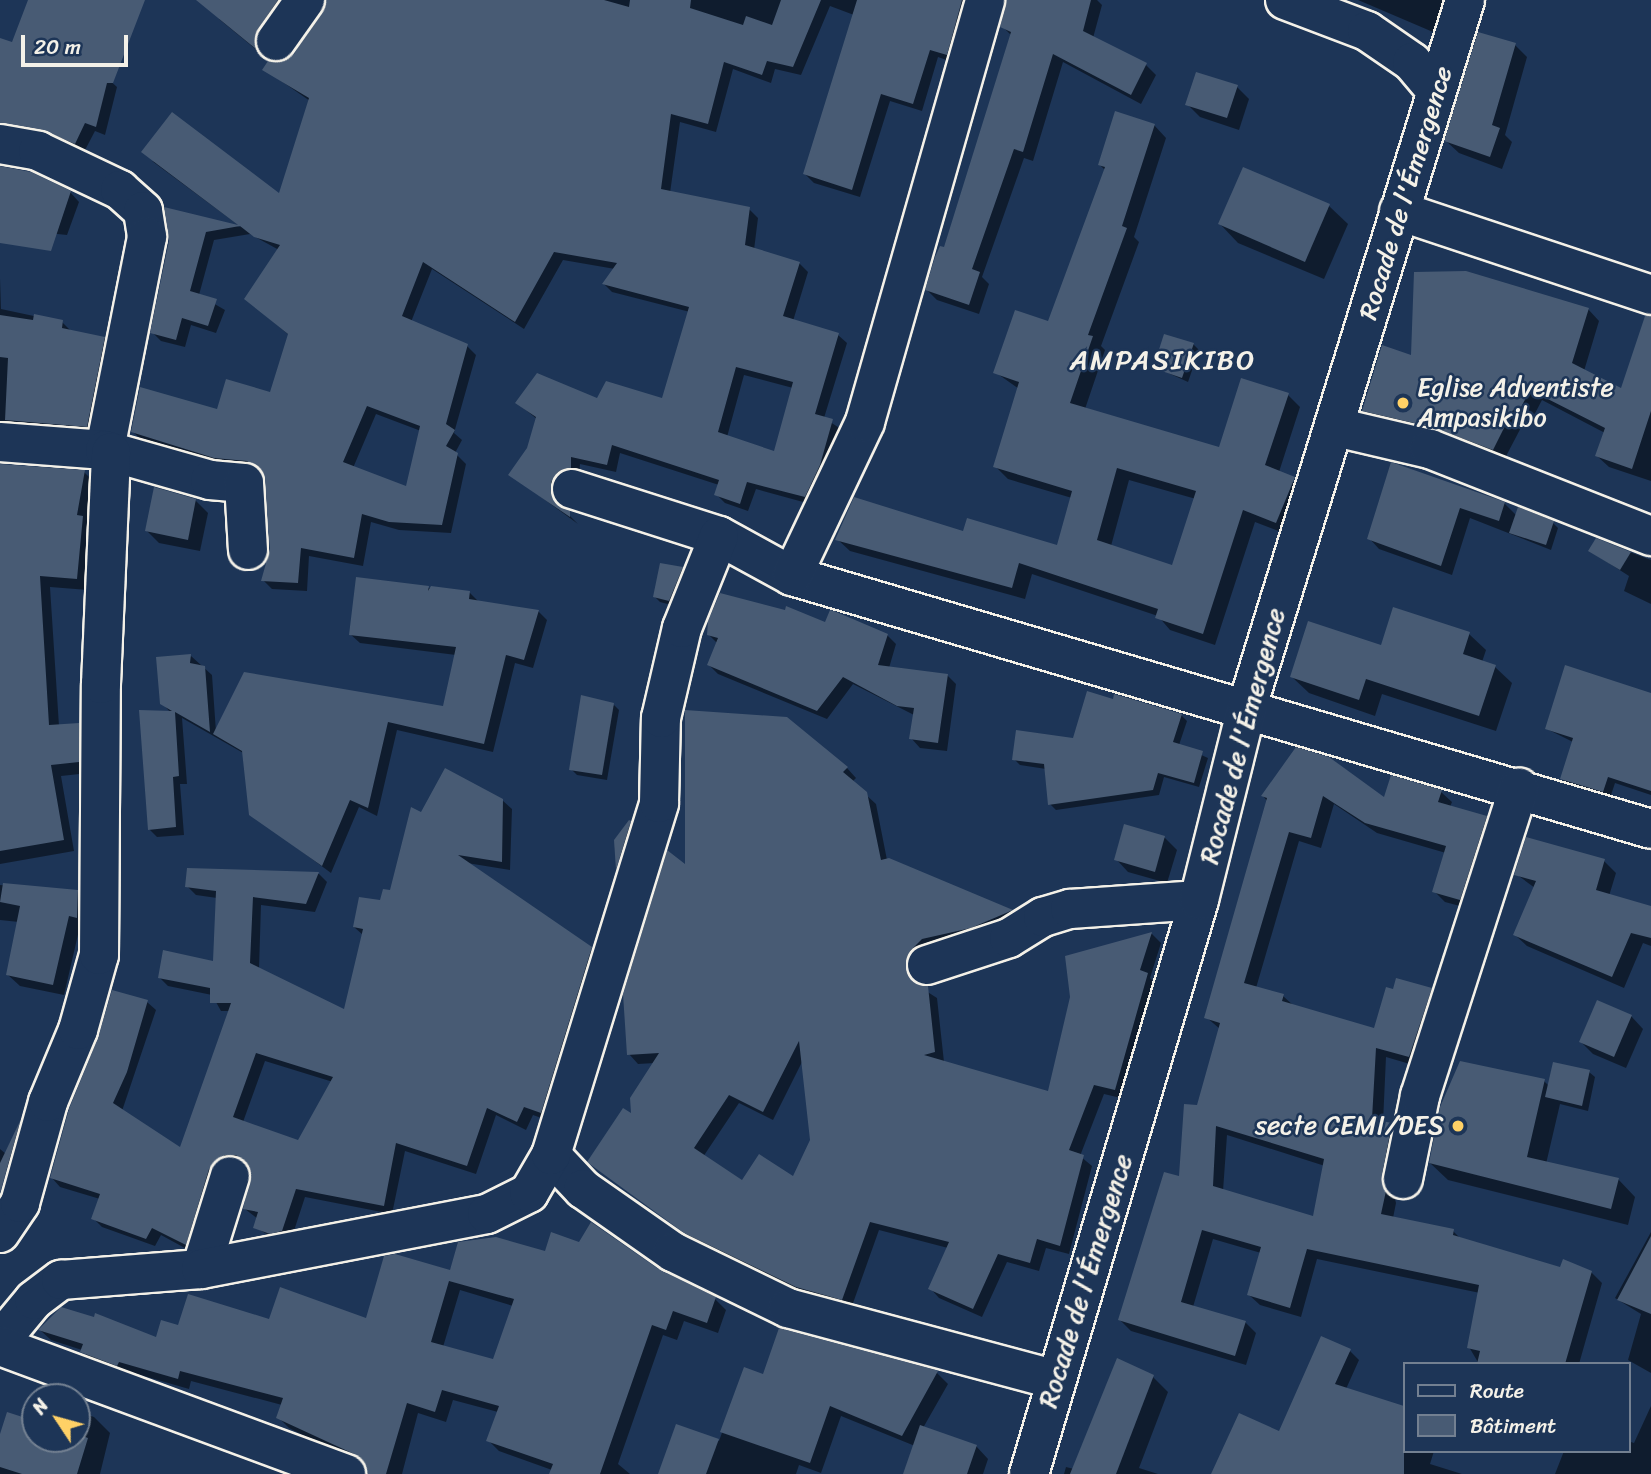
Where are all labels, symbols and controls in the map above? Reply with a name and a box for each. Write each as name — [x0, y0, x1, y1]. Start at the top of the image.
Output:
scale bar — [24, 21, 131, 65]
text: 20 m — [34, 28, 81, 66]
street label: Rocade de l'Émergence — [1353, 62, 1459, 324]
district label: AMPASIKIBO — [1072, 343, 1254, 377]
place label: Eglise Adventiste Ampasikibo — [1417, 372, 1614, 434]
marker: Eglise Adventiste Ampasikibo — [1395, 395, 1411, 411]
street label: Rocade de l'Émergence — [1194, 605, 1292, 867]
place label: secte CEMI/DES — [1255, 1110, 1444, 1142]
marker: secte CEMI/DES — [1450, 1118, 1466, 1134]
street label: Rocade de l'Émergence — [1033, 1150, 1139, 1412]
legend — [1402, 1362, 1630, 1453]
text: Route — [1470, 1372, 1524, 1410]
north arrow — [21, 1383, 91, 1453]
text: N — [23, 1392, 57, 1422]
text: Bâtiment — [1470, 1407, 1556, 1445]

